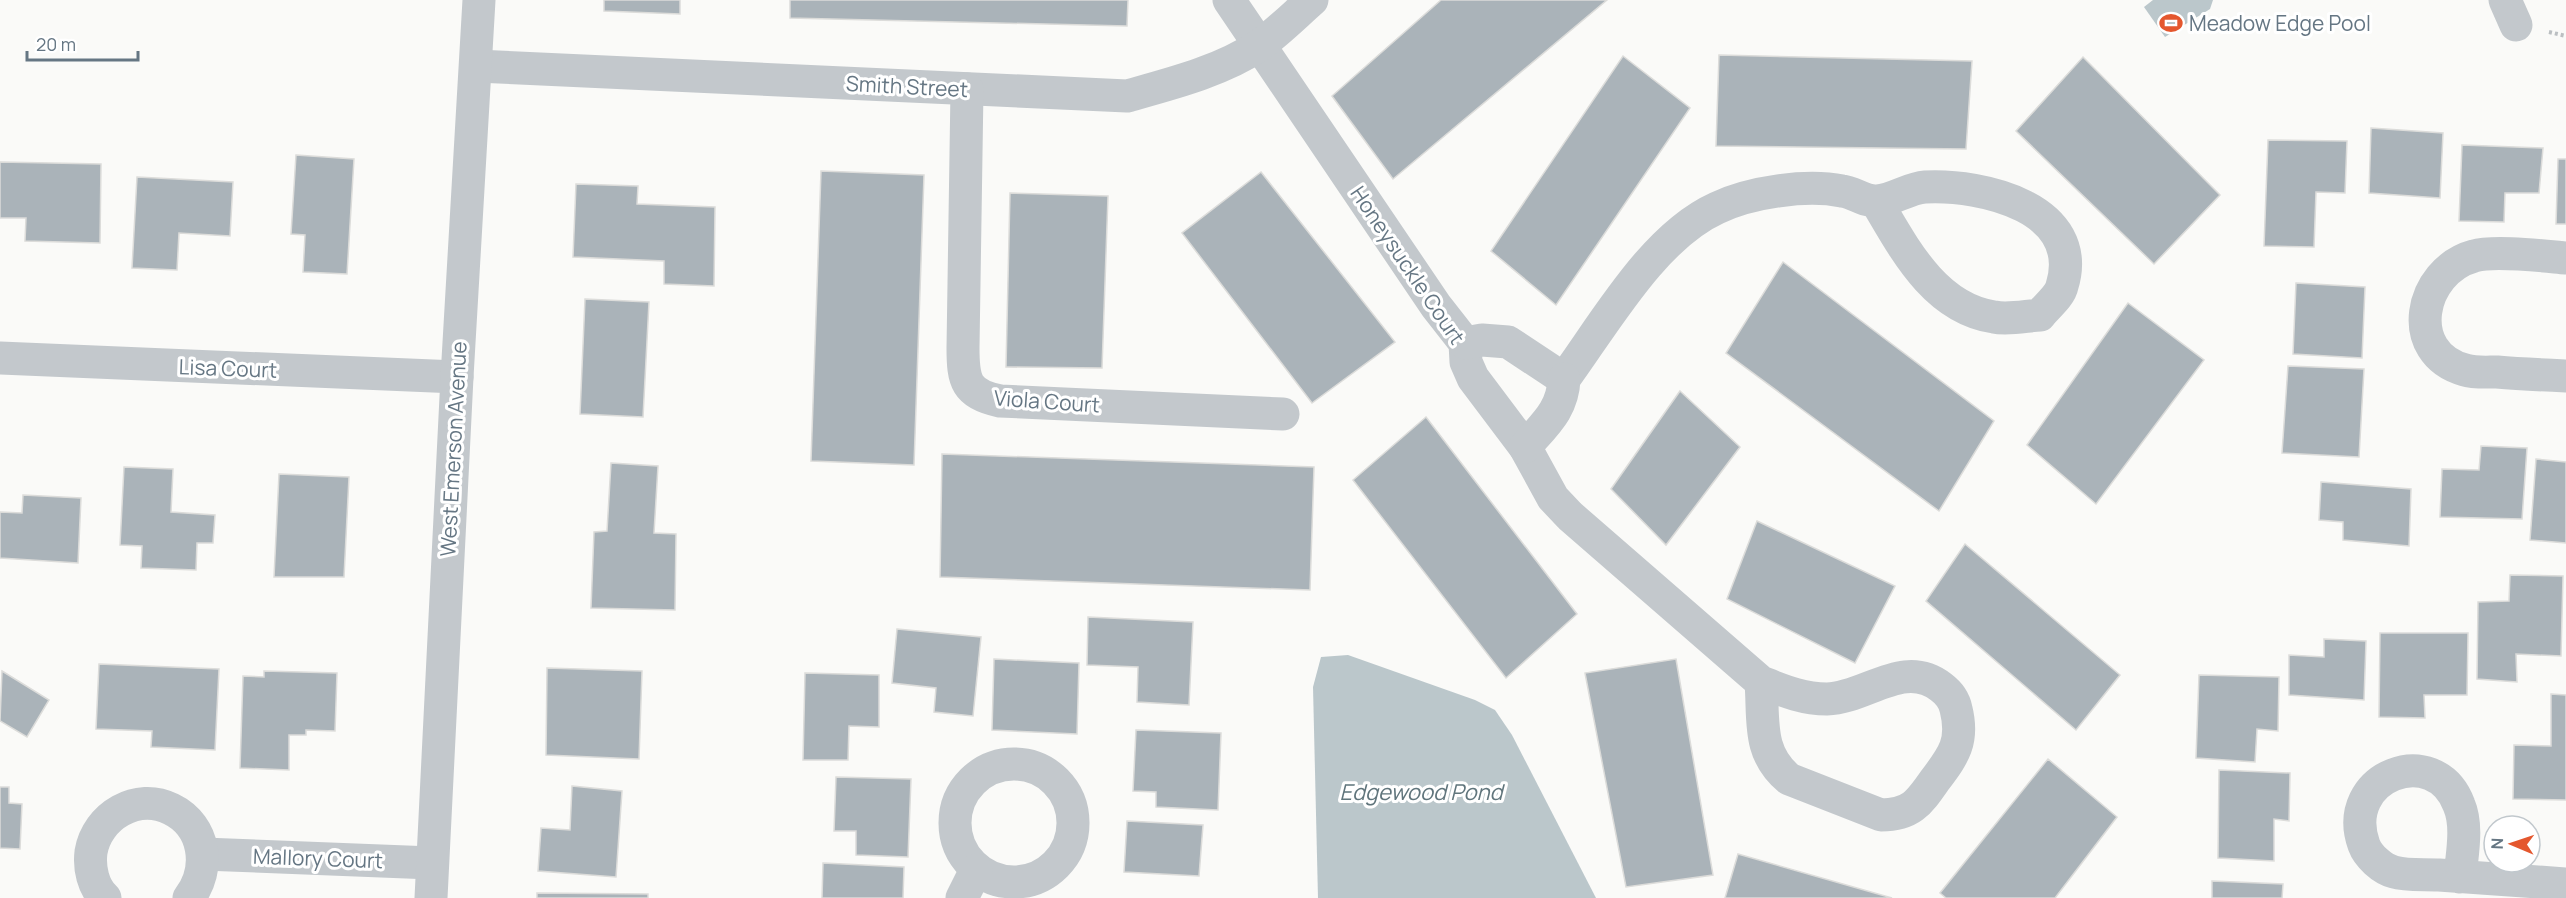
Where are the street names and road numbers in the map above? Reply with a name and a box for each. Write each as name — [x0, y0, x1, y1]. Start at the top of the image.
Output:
street label: Smith Street — [845, 69, 969, 103]
street label: Honeysuckle Court — [1345, 180, 1471, 350]
street label: West Emerson Avenue — [433, 341, 473, 557]
street label: Lisa Court — [178, 352, 278, 384]
street label: Viola Court — [993, 383, 1101, 419]
street label: Mallory Court — [252, 842, 384, 874]

